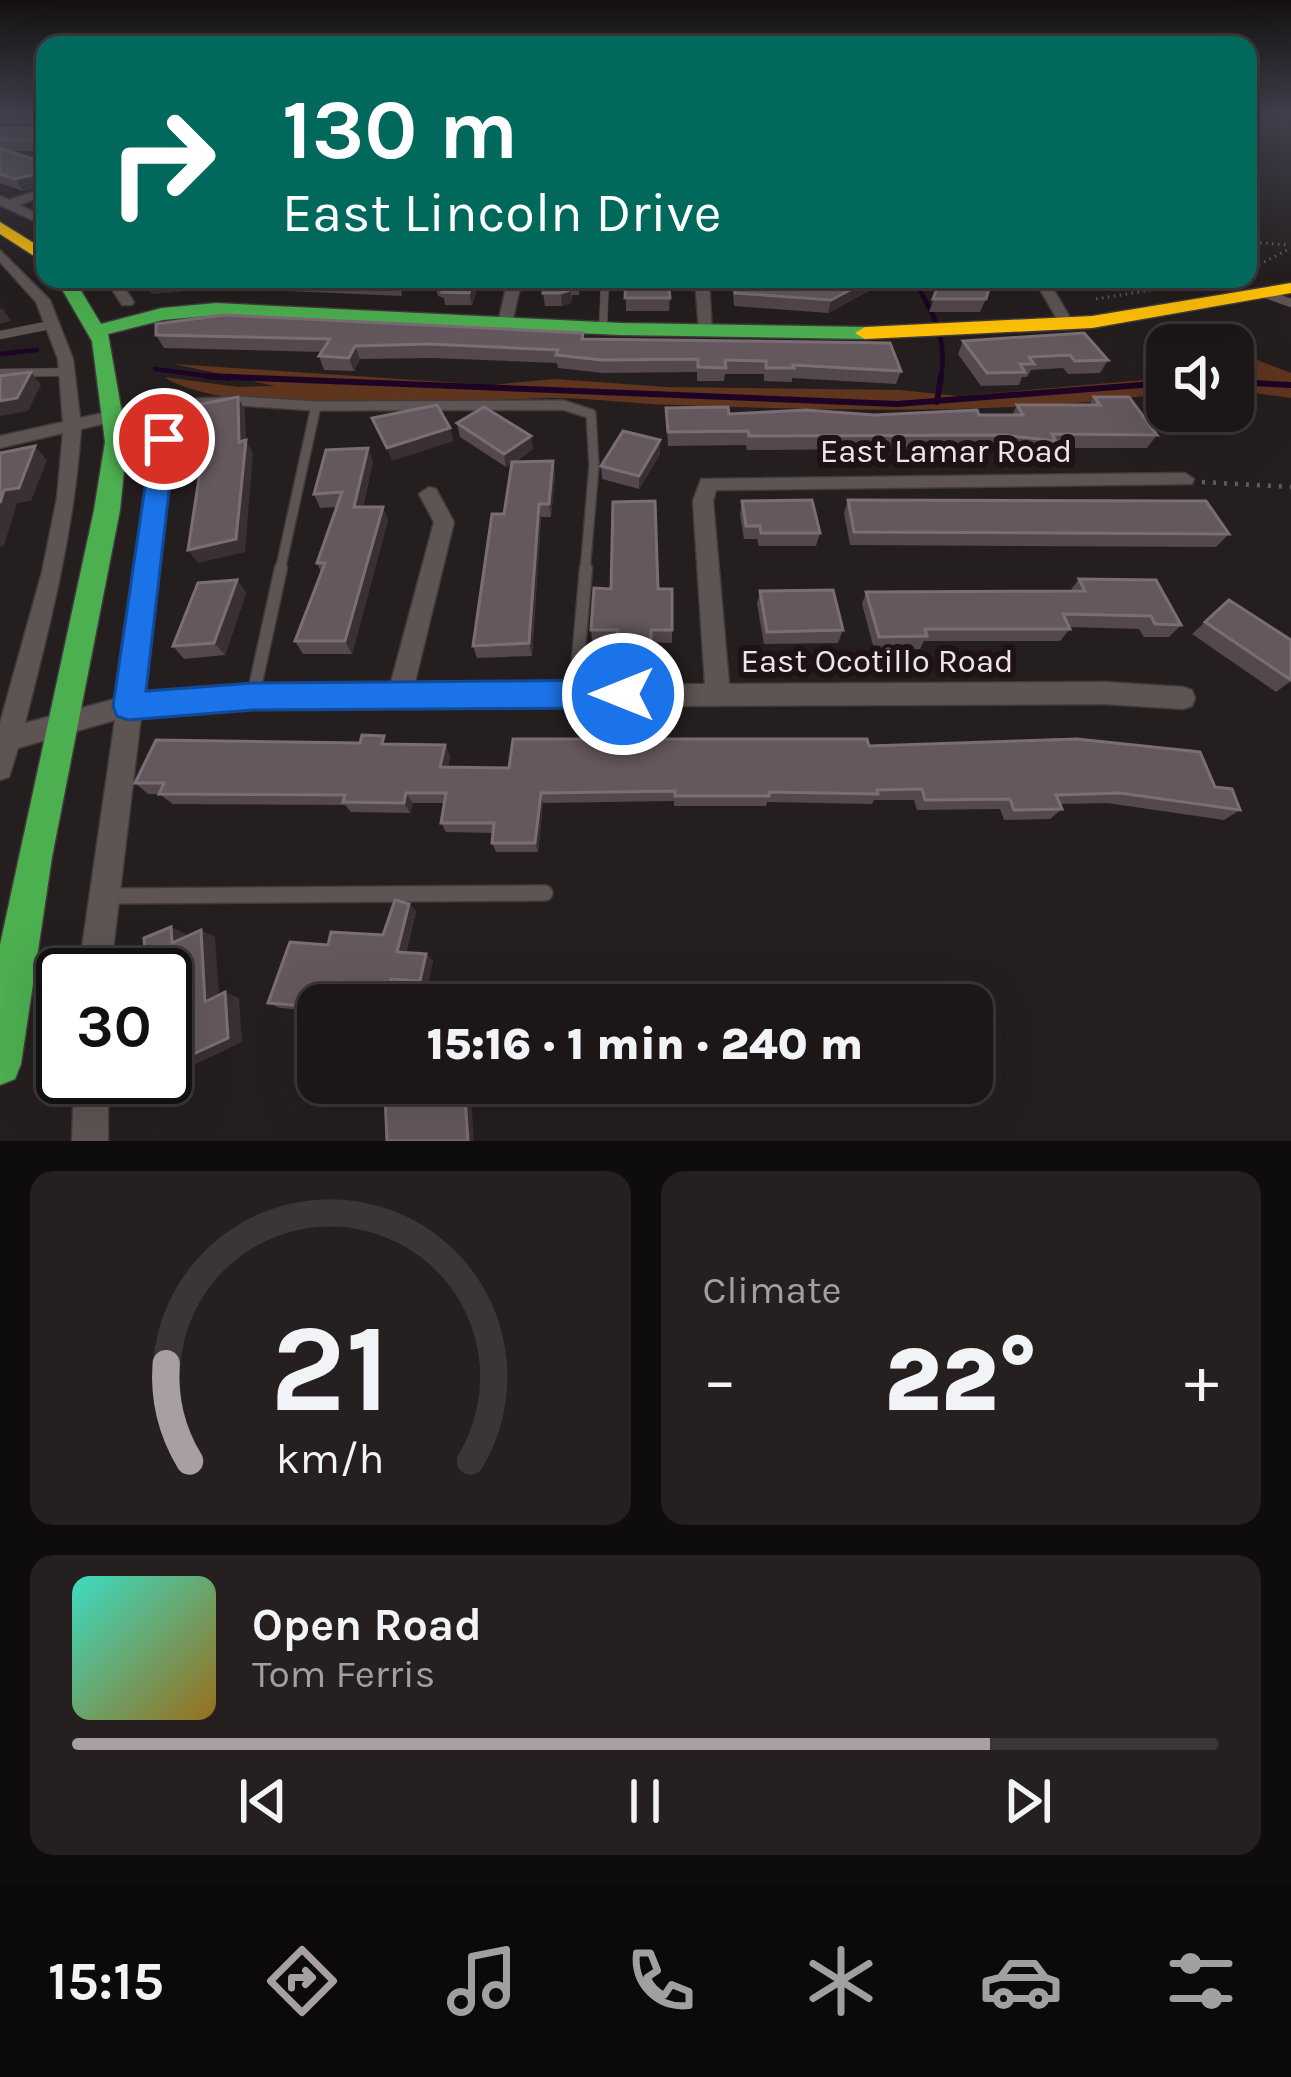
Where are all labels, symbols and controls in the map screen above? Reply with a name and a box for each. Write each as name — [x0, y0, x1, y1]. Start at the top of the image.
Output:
text: 130 m — [282, 81, 518, 179]
icon: right — [84, 84, 240, 240]
text: East Lincoln Drive — [282, 181, 722, 245]
map controls — [1146, 324, 1254, 432]
button: sound — [1146, 324, 1254, 432]
pin — [113, 388, 215, 490]
icon: arrive — [131, 406, 197, 472]
street label: East Lamar Road — [820, 432, 1072, 470]
position arrow — [560, 631, 686, 757]
street label: East Ocotillo Road — [740, 642, 1014, 680]
speed limit sign: 30 — [36, 948, 192, 1104]
text: 15:16 · 1 min · 240 m — [427, 1018, 863, 1070]
text: Climate — [703, 1267, 842, 1313]
text: 21 — [270, 1296, 390, 1441]
text: 22° — [884, 1327, 1037, 1433]
text: − — [703, 1341, 737, 1419]
text: + — [1184, 1341, 1219, 1419]
text: km/h — [276, 1434, 385, 1484]
text: Open Road — [252, 1599, 482, 1651]
text: Tom Ferris — [252, 1651, 435, 1697]
icon: previous — [230, 1768, 296, 1834]
icon: pause — [612, 1768, 678, 1834]
icon: next — [995, 1768, 1061, 1834]
icon: directions — [260, 1939, 344, 2023]
icon: music — [440, 1939, 524, 2023]
icon: phone — [619, 1939, 703, 2023]
icon: climate — [799, 1939, 883, 2023]
icon: car — [979, 1939, 1063, 2023]
icon: filters — [1159, 1939, 1243, 2023]
text: 15:15 — [48, 1949, 164, 2013]

